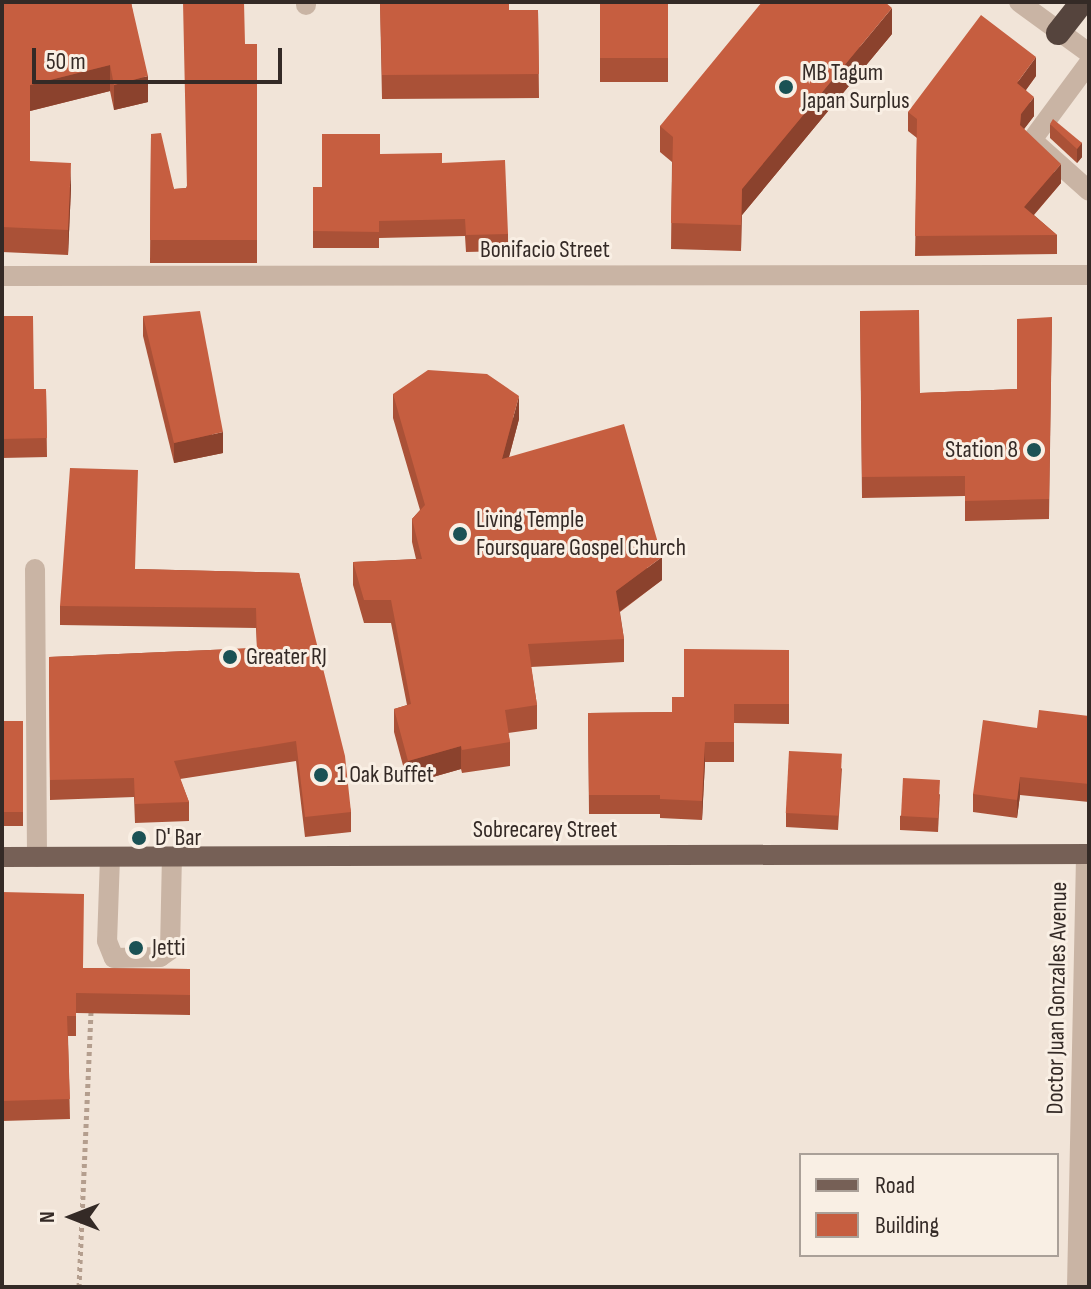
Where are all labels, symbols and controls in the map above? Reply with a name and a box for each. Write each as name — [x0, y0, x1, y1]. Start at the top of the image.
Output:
scale bar — [36, 32, 286, 82]
text: 50 m — [46, 47, 86, 76]
place label: MB Tagum Japan Surplus — [802, 59, 910, 115]
marker: MB Tagum Japan Surplus — [777, 78, 795, 96]
street label: Bonifacio Street — [480, 236, 610, 264]
place label: Station 8 — [945, 436, 1018, 464]
marker: Station 8 — [1025, 441, 1043, 459]
place label: Living Temple Foursquare Gospel Church — [476, 506, 686, 562]
marker: Living Temple Foursquare Gospel Church — [451, 525, 469, 543]
place label: Greater RJ — [246, 643, 327, 671]
marker: Greater RJ — [221, 648, 239, 666]
place label: 1 Oak Buffet — [337, 761, 434, 789]
marker: 1 Oak Buffet — [312, 766, 330, 784]
street label: Sobrecarey Street — [473, 816, 617, 844]
place label: D' Bar — [155, 824, 201, 852]
marker: D' Bar — [130, 829, 148, 847]
street label: Doctor Juan Gonzales Avenue — [1041, 881, 1073, 1115]
place label: Jetti — [152, 934, 186, 962]
marker: Jetti — [127, 939, 145, 957]
legend — [799, 1153, 1059, 1257]
text: Road — [875, 1171, 915, 1200]
north arrow — [32, 1177, 112, 1257]
text: N — [34, 1211, 61, 1223]
text: Building — [875, 1211, 939, 1240]

